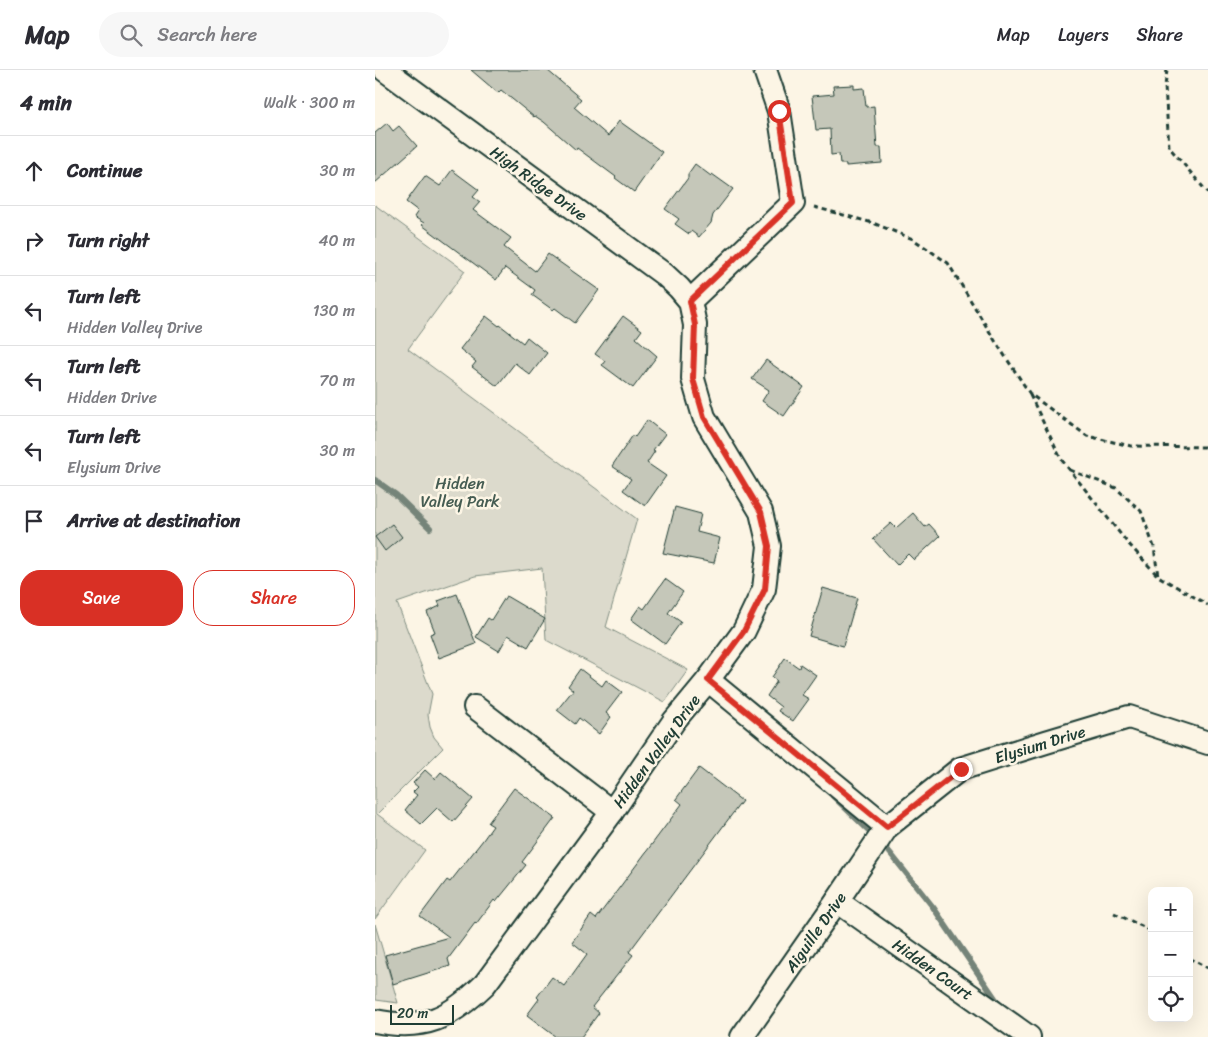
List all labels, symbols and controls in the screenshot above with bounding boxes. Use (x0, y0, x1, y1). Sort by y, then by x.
search box (99, 12, 449, 57)
text: Map (25, 14, 69, 56)
text: Search here (157, 18, 257, 51)
text: Map (997, 19, 1030, 51)
text: Layers (1058, 19, 1109, 51)
text: Share (1137, 19, 1183, 51)
icon: search (117, 21, 145, 49)
text: 4 min (20, 84, 72, 122)
text: Walk · 300 m (264, 88, 355, 117)
route start (768, 100, 791, 123)
street label: High Ridge Drive (484, 138, 594, 229)
text: Continue (67, 154, 143, 187)
text: 30 m (320, 156, 355, 185)
icon: ahead (20, 157, 48, 185)
text: Turn right (67, 224, 149, 257)
text: 40 m (318, 226, 355, 255)
icon: right (20, 227, 48, 255)
text: Turn left (67, 280, 140, 313)
text: 130 m (313, 296, 355, 325)
icon: left (20, 297, 48, 325)
text: Hidden Valley Drive (67, 313, 203, 342)
text: Turn left (67, 350, 140, 383)
text: 70 m (319, 366, 355, 395)
icon: left (20, 367, 48, 395)
text: Hidden Drive (67, 383, 157, 412)
text: Turn left (67, 420, 140, 453)
text: 30 m (320, 436, 355, 465)
icon: left (20, 437, 48, 465)
text: Elysium Drive (67, 453, 161, 482)
park label: Hidden Valley Park (421, 469, 500, 516)
text: Arrive at destination (67, 504, 240, 537)
icon: arrive (20, 507, 48, 535)
button: Save (20, 570, 183, 626)
button: Share (193, 570, 355, 626)
street label: Hidden Valley Drive (605, 688, 708, 815)
street label: Elysium Drive (991, 717, 1089, 772)
route end (950, 758, 973, 781)
street label: Aiguille Drive (776, 886, 854, 980)
map controls (1148, 887, 1193, 1022)
button: + (1148, 887, 1193, 932)
street label: Hidden Court (886, 931, 979, 1008)
button: − (1148, 932, 1193, 977)
button: locate (1148, 977, 1193, 1022)
text: 20 m (397, 1001, 428, 1026)
scale bar (390, 1002, 454, 1025)

